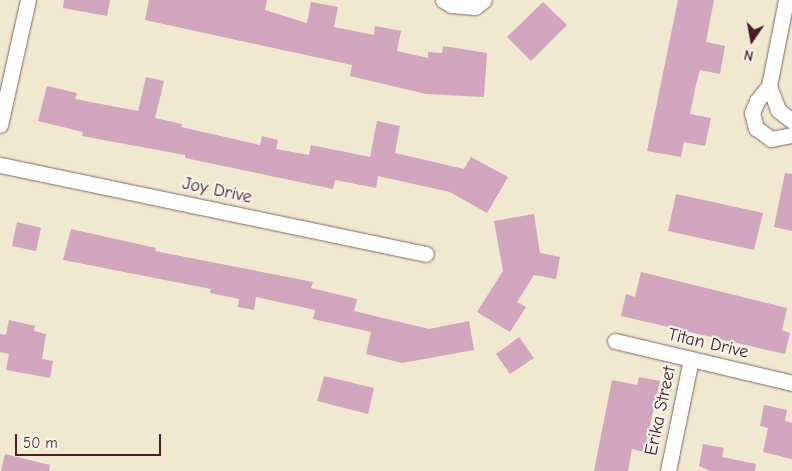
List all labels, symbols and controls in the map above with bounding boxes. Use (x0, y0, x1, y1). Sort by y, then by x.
north arrow (727, 15, 777, 65)
text: N (743, 46, 755, 64)
street label: Joy Drive (180, 173, 254, 209)
street label: Titan Drive (666, 324, 750, 364)
street label: Erika Street (641, 364, 681, 458)
scale bar (18, 424, 164, 456)
text: 50 m (23, 434, 58, 452)

